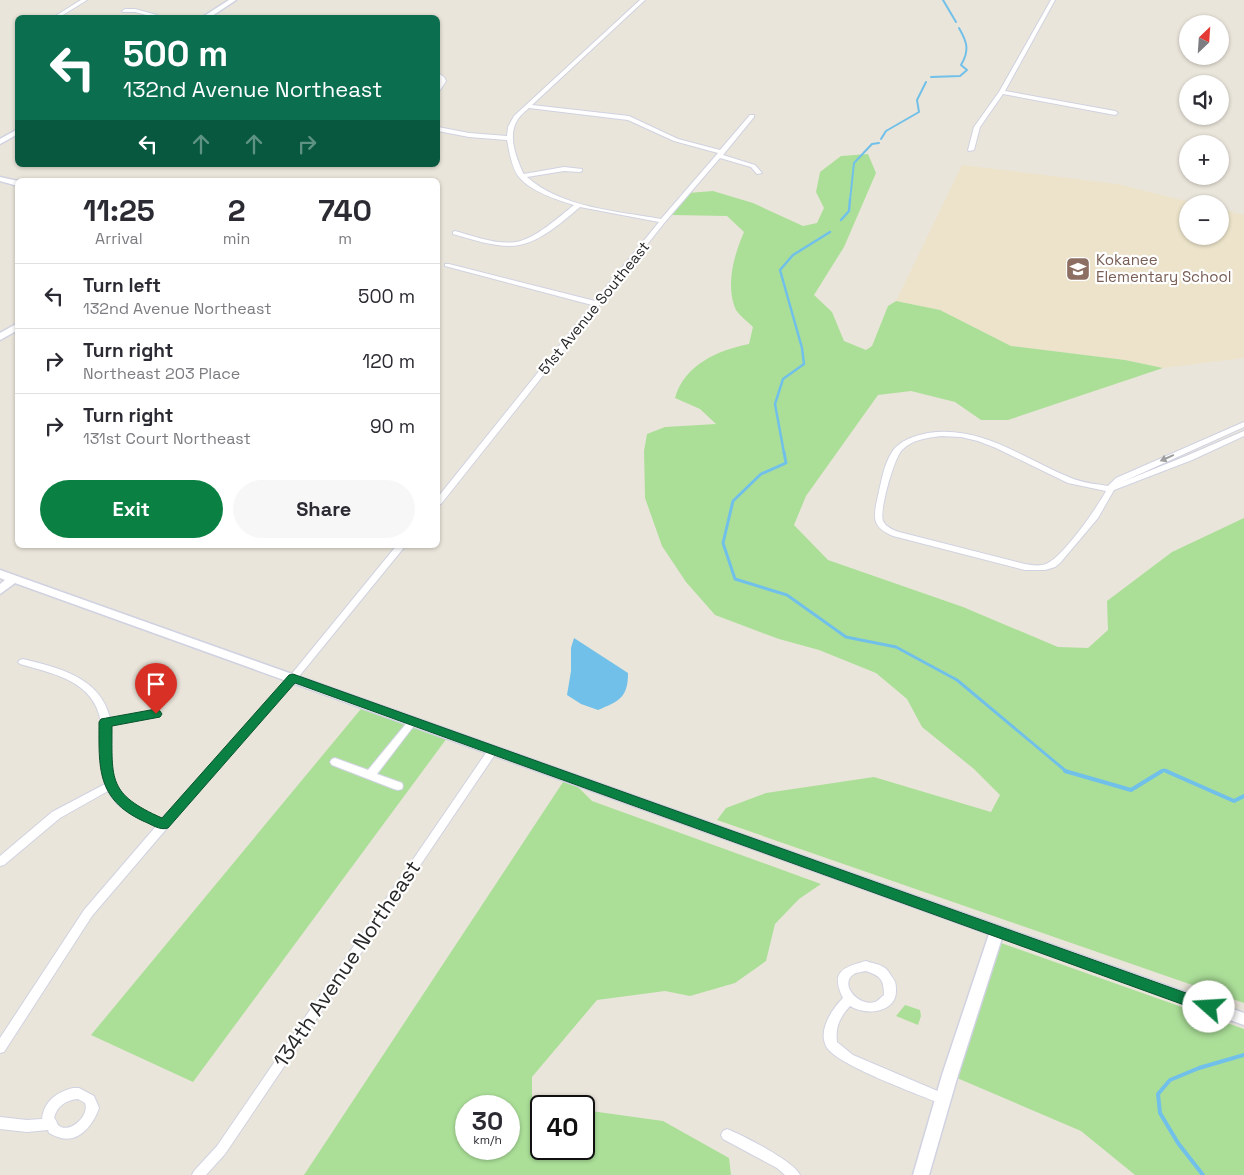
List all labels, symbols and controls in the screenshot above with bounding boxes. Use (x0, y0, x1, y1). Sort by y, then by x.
north arrow (1179, 15, 1229, 65)
map controls (1179, 15, 1229, 245)
text: 500 m (123, 32, 228, 76)
icon: left (40, 35, 105, 100)
text: 132nd Avenue Northeast (123, 75, 382, 103)
button: sound (1179, 75, 1229, 125)
icon: left (134, 130, 162, 158)
icon: ahead (187, 130, 215, 158)
icon: ahead (240, 130, 268, 158)
icon: right (293, 130, 321, 158)
button: + (1179, 135, 1229, 185)
text: 11:25 (83, 191, 155, 230)
text: 2 (228, 191, 245, 230)
text: 740 (318, 191, 372, 230)
button: − (1179, 195, 1229, 245)
text: Arrival (95, 228, 143, 249)
text: min (223, 228, 250, 249)
text: m (338, 228, 352, 249)
street label: 51st Avenue Southeast (534, 237, 653, 378)
place label: Kokanee Elementary School (1096, 250, 1232, 286)
school or university icon: Kokanee Elementary School (1065, 256, 1091, 282)
text: Turn left (83, 273, 161, 298)
icon: left (40, 282, 68, 310)
text: 500 m (358, 284, 415, 309)
text: 132nd Avenue Northeast (83, 298, 272, 319)
text: Turn right (83, 338, 173, 363)
icon: right (40, 347, 68, 375)
text: 120 m (362, 349, 415, 374)
text: Northeast 203 Place (83, 363, 240, 384)
text: Turn right (83, 403, 173, 428)
icon: right (40, 412, 68, 440)
text: 90 m (370, 414, 415, 439)
text: 131st Court Northeast (83, 428, 251, 449)
one-way arrow (1160, 454, 1174, 462)
button: Exit (40, 480, 223, 538)
button: Share (233, 480, 415, 538)
pin (135, 663, 177, 714)
icon: arrive (142, 670, 170, 698)
street label: 134th Avenue Northeast (267, 855, 426, 1072)
position arrow (1182, 980, 1234, 1032)
speed limit sign: 40 (530, 1095, 595, 1160)
text: 30 (472, 1105, 503, 1137)
text: km/h (473, 1132, 502, 1148)

